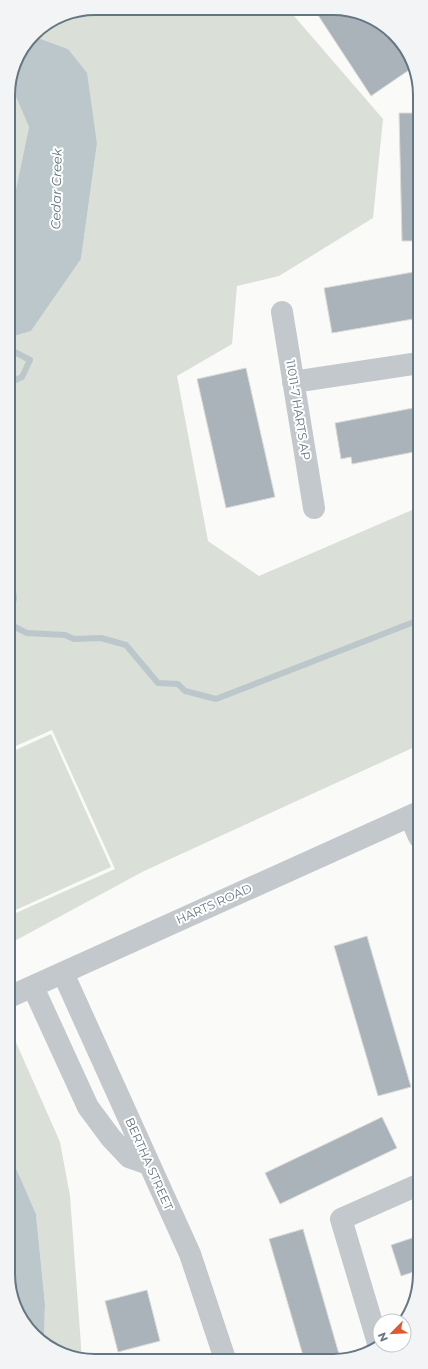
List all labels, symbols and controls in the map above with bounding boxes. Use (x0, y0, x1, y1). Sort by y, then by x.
water label: Cedar Creek (47, 147, 65, 230)
street label: 11011-7 HARTS AP (283, 359, 314, 461)
street label: HARTS ROAD (174, 880, 254, 927)
street label: BERTHA STREET (122, 1115, 177, 1213)
north arrow (372, 1313, 412, 1353)
text: N (375, 1330, 391, 1344)

